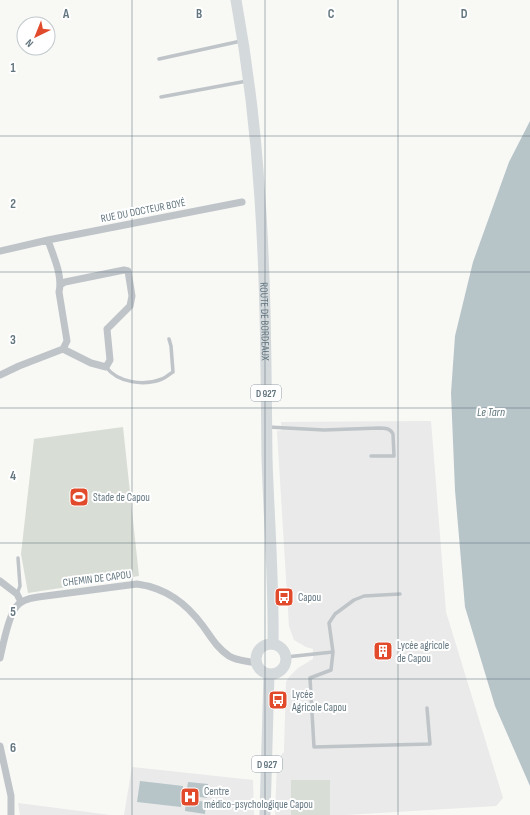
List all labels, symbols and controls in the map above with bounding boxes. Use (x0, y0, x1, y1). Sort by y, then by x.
text: A (62, 6, 70, 22)
text: B (196, 6, 202, 22)
text: C (328, 6, 335, 22)
text: D (461, 6, 468, 22)
north arrow (16, 16, 56, 56)
text: N (23, 36, 36, 50)
text: 1 (10, 60, 16, 76)
text: 2 (10, 196, 16, 212)
street label: RUE DU DOCTEUR BOYÉ (100, 196, 187, 225)
street label: ROUTE DE BORDEAUX (257, 282, 272, 361)
text: 3 (10, 332, 16, 348)
road number: D 927 (251, 385, 281, 401)
water label: Le Tarn (477, 405, 505, 420)
text: 4 (10, 468, 16, 484)
sports icon: Stade de Capou (68, 486, 90, 508)
place label: Stade de Capou (93, 491, 150, 504)
street label: CHEMIN DE CAPOU (62, 568, 132, 589)
bus stop icon: Capou (273, 586, 295, 608)
place label: Capou (298, 591, 322, 604)
text: 5 (10, 604, 16, 620)
place label: Lycée agricole de Capou (397, 639, 449, 665)
building icon: Lycée agricole de Capou (372, 640, 394, 662)
place label: Lycée Agricole Capou (291, 688, 347, 714)
bus stop icon: Lycée Agricole Capou (267, 689, 289, 711)
text: 6 (10, 740, 16, 756)
road number: D 927 (252, 756, 282, 772)
place label: Centre médico-psychologique Capou (204, 785, 313, 811)
hospital icon: Centre médico-psychologique Capou (179, 786, 201, 808)

